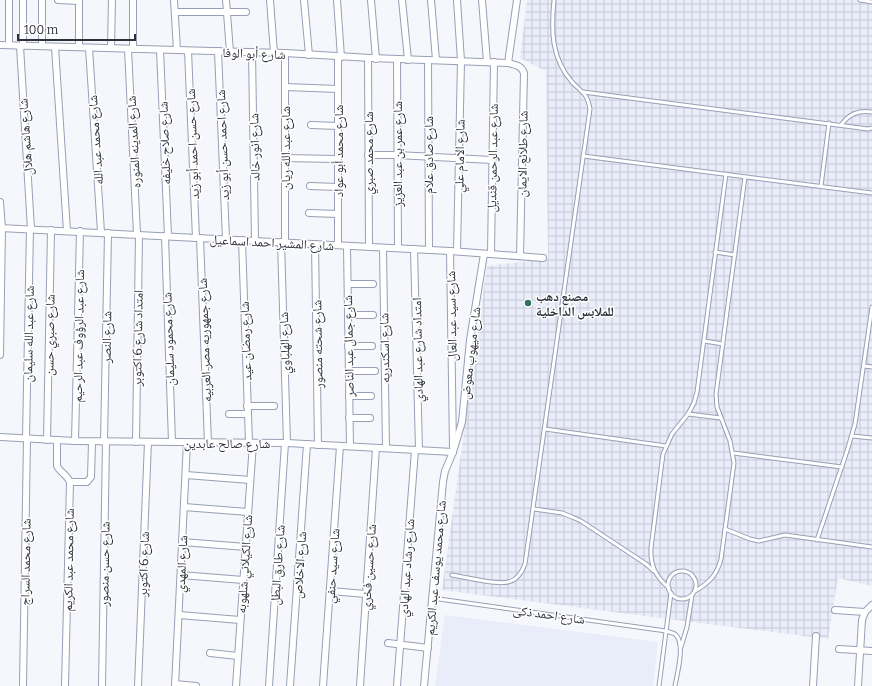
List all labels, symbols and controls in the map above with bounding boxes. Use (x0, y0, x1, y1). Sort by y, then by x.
scale bar (18, 16, 135, 42)
text: 100 m (24, 23, 59, 37)
street label: شارع أبو الوفا (222, 45, 286, 64)
street label: شارع حسن احمد أبو زيد (183, 88, 204, 200)
street label: شارع احمد حسن أبو زيد (213, 89, 234, 201)
street label: شارع محمد عبد الله (85, 94, 108, 185)
street label: شارع المدينه المنوره (124, 95, 145, 189)
street label: شارع هاشم هلال (15, 98, 38, 176)
street label: شارع صلاح خليفه (156, 101, 175, 185)
street label: شارع عمر بن عبد العزيز (390, 101, 407, 208)
street label: شارع عبد الرحمن قنديل (484, 103, 503, 213)
street label: شارع محمد أبو عواد (331, 105, 348, 197)
street label: شارع عبد الله ريان (278, 106, 295, 190)
street label: شارع محمد صبري (361, 111, 379, 195)
street label: شارع طلائع الايمان (514, 111, 533, 198)
street label: شارع انور خالد (246, 113, 265, 181)
street label: شارع صادق علام (421, 116, 438, 194)
street label: شارع الامام علي (451, 119, 471, 193)
street label: شارع المشير احمد اسماعيل (209, 232, 334, 255)
street label: شارع عبد الرؤوف عبد الرحيم (70, 269, 89, 403)
street label: شارع سيد عبد العال (443, 270, 462, 361)
street label: شارع جمهوريه مصر العربيه (195, 277, 216, 402)
street label: شارع عبد الله سليمان (20, 286, 39, 382)
place label: مصنع دهب للملابس الداخلية (536, 289, 614, 320)
street label: امتداد شارع 6 اكتوبر (129, 290, 148, 387)
street label: شارع محمود سليمان (159, 292, 180, 386)
street label: شارع صبري حسن (41, 294, 61, 376)
street label: شارع جمال عبد الناصر (340, 295, 359, 398)
street label: امتداد شارع عبد الهادي (409, 297, 429, 403)
marker: مصنع دهب للملابس الداخلية (523, 298, 533, 308)
street label: شارع شحته منصور (309, 300, 328, 389)
street label: شارع رمضان عيد (237, 301, 256, 381)
street label: شارع ميهوب معوض (457, 306, 486, 400)
street label: شارع النصر (99, 311, 116, 364)
street label: شارع الهلباوي (276, 311, 296, 374)
street label: شارع اسكندريه (376, 313, 395, 383)
street label: شارع صالح عابدين (184, 436, 270, 453)
street label: شارع محمد يوسف عبد الكريم (422, 500, 451, 637)
street label: شارع محمد عبد الكريم (60, 508, 79, 612)
street label: شارع الكيلاني شلهوبه (234, 514, 259, 614)
street label: شارع محمد السراج (17, 518, 36, 606)
street label: شارع رشاد عبد الهادي (396, 518, 421, 618)
street label: شارع حسن منصور (96, 521, 115, 608)
street label: شارع حسين فخري (358, 523, 382, 611)
street label: شارع طارق البطل (267, 524, 290, 606)
street label: شارع سيد حنفي (322, 528, 346, 604)
street label: شارع 6 اكتوبر (135, 531, 154, 598)
street label: شارع الاخلاص (290, 531, 311, 599)
street label: شارع المهدي (173, 535, 194, 593)
street label: شارع احمد ذكى (512, 602, 586, 629)

